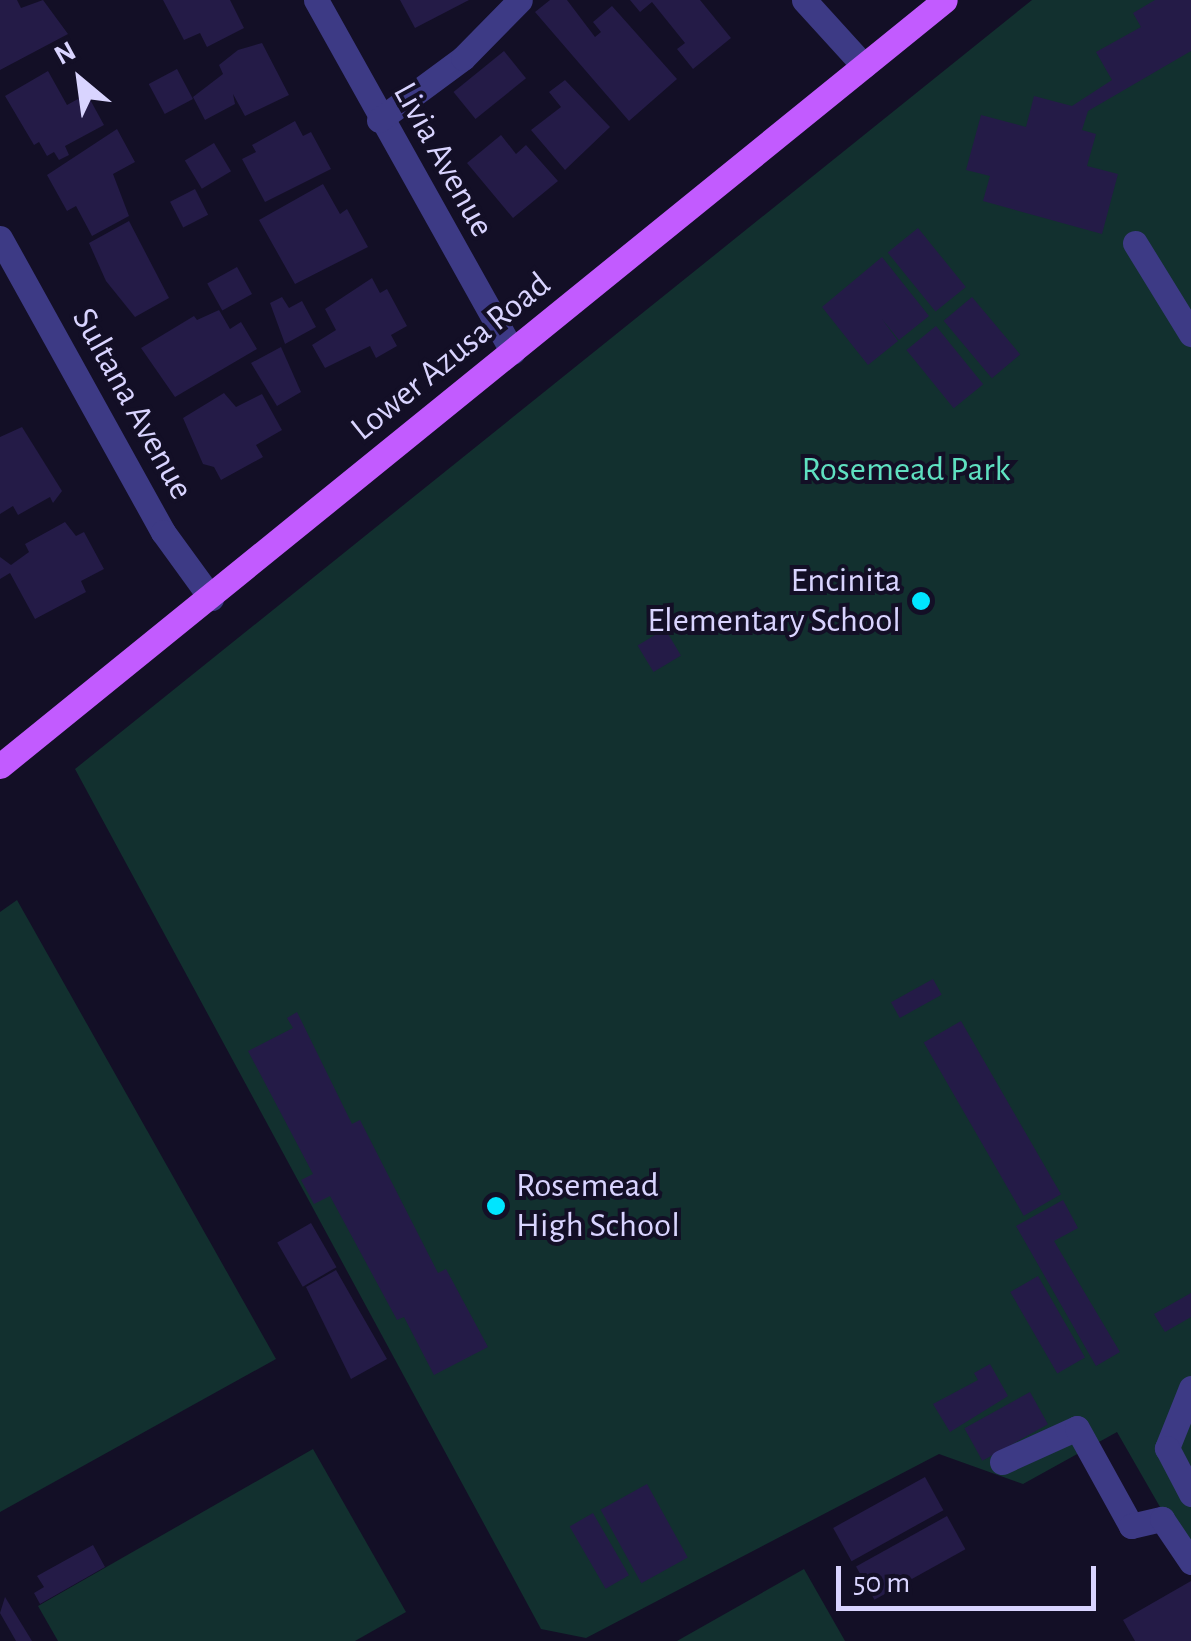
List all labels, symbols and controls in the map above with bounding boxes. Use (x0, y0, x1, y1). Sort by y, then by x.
north arrow (30, 30, 130, 130)
text: N (50, 37, 81, 71)
street label: Livia Avenue (383, 75, 503, 245)
street label: Lower Azusa Road (343, 264, 559, 450)
street label: Sultana Avenue (62, 301, 202, 507)
park label: Rosemead Park (801, 449, 1011, 491)
place label: Encinita Elementary School (647, 560, 901, 642)
marker: Encinita Elementary School (910, 590, 932, 612)
place label: Rosemead High School (516, 1165, 680, 1247)
marker: Rosemead High School (485, 1195, 507, 1217)
scale bar (841, 1546, 1101, 1608)
text: 50 m (853, 1568, 910, 1598)

